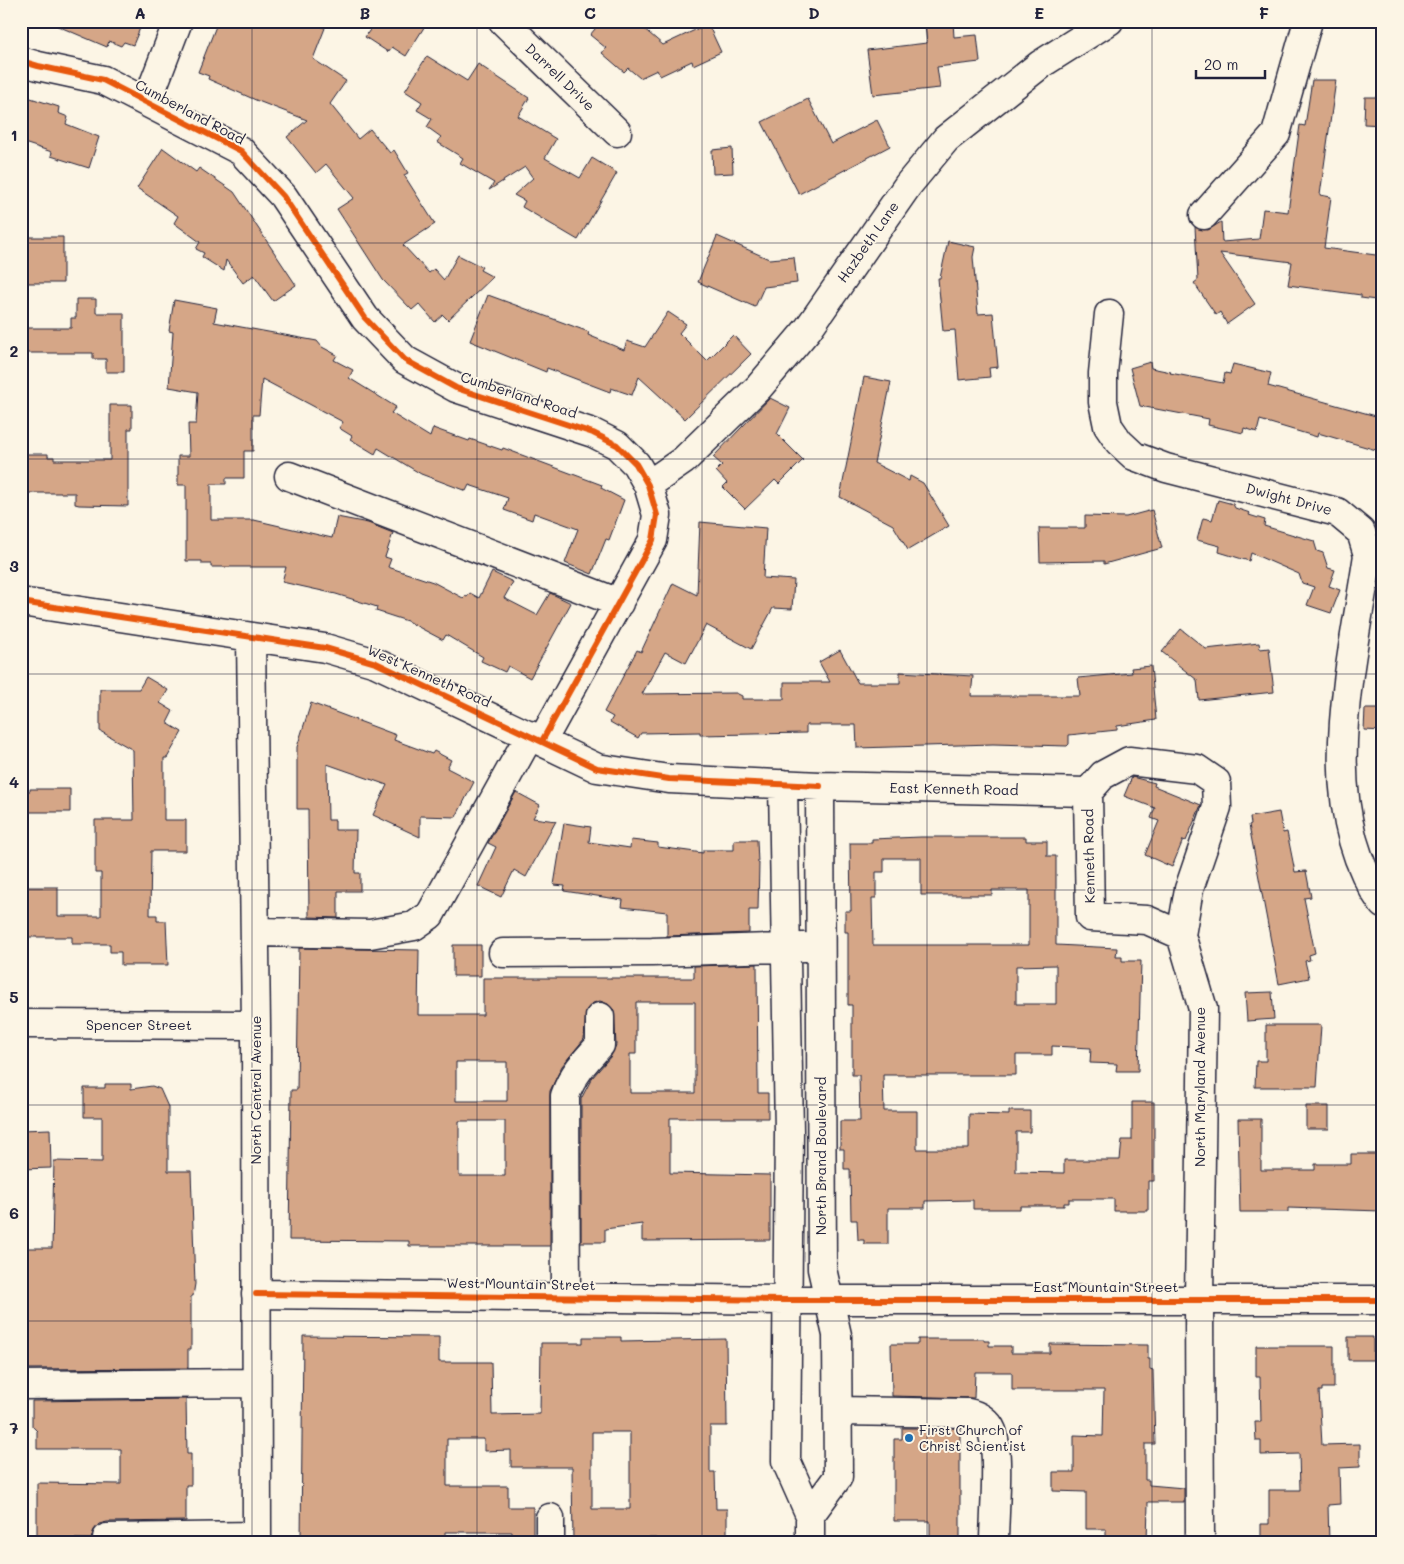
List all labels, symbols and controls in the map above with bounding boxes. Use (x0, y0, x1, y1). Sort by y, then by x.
text: A (134, 2, 146, 23)
text: B (360, 2, 370, 23)
text: C (584, 2, 596, 23)
text: D (808, 2, 820, 23)
text: E (1034, 2, 1044, 23)
text: F (1259, 2, 1269, 23)
street label: Darrell Drive (522, 39, 599, 115)
scale bar (1196, 48, 1265, 80)
text: 20 m (1204, 54, 1238, 74)
street label: Cumberland Road (132, 75, 249, 149)
text: 1 (10, 124, 18, 145)
street label: Hazbeth Lane (833, 197, 903, 286)
text: 2 (10, 340, 19, 361)
street label: Cumberland Road (458, 367, 580, 422)
street label: Dwight Drive (1244, 478, 1334, 519)
text: 3 (9, 555, 19, 576)
street label: West Kenneth Road (365, 640, 494, 711)
text: 4 (9, 771, 19, 792)
street label: East Kenneth Road (889, 778, 1019, 799)
street label: Kenneth Road (1078, 808, 1099, 904)
text: 5 (9, 986, 19, 1007)
street label: North Maryland Avenue (1190, 1007, 1209, 1167)
street label: Spencer Street (86, 1015, 192, 1034)
street label: North Central Avenue (246, 1016, 265, 1164)
street label: North Brand Boulevard (811, 1077, 830, 1235)
text: 6 (9, 1202, 19, 1223)
street label: West Mountain Street (446, 1273, 596, 1294)
street label: East Mountain Street (1033, 1277, 1179, 1296)
text: 7 (10, 1417, 19, 1438)
place label: First Church of Christ Scientist (919, 1420, 1026, 1455)
marker: First Church of Christ Scientist (903, 1432, 915, 1444)

